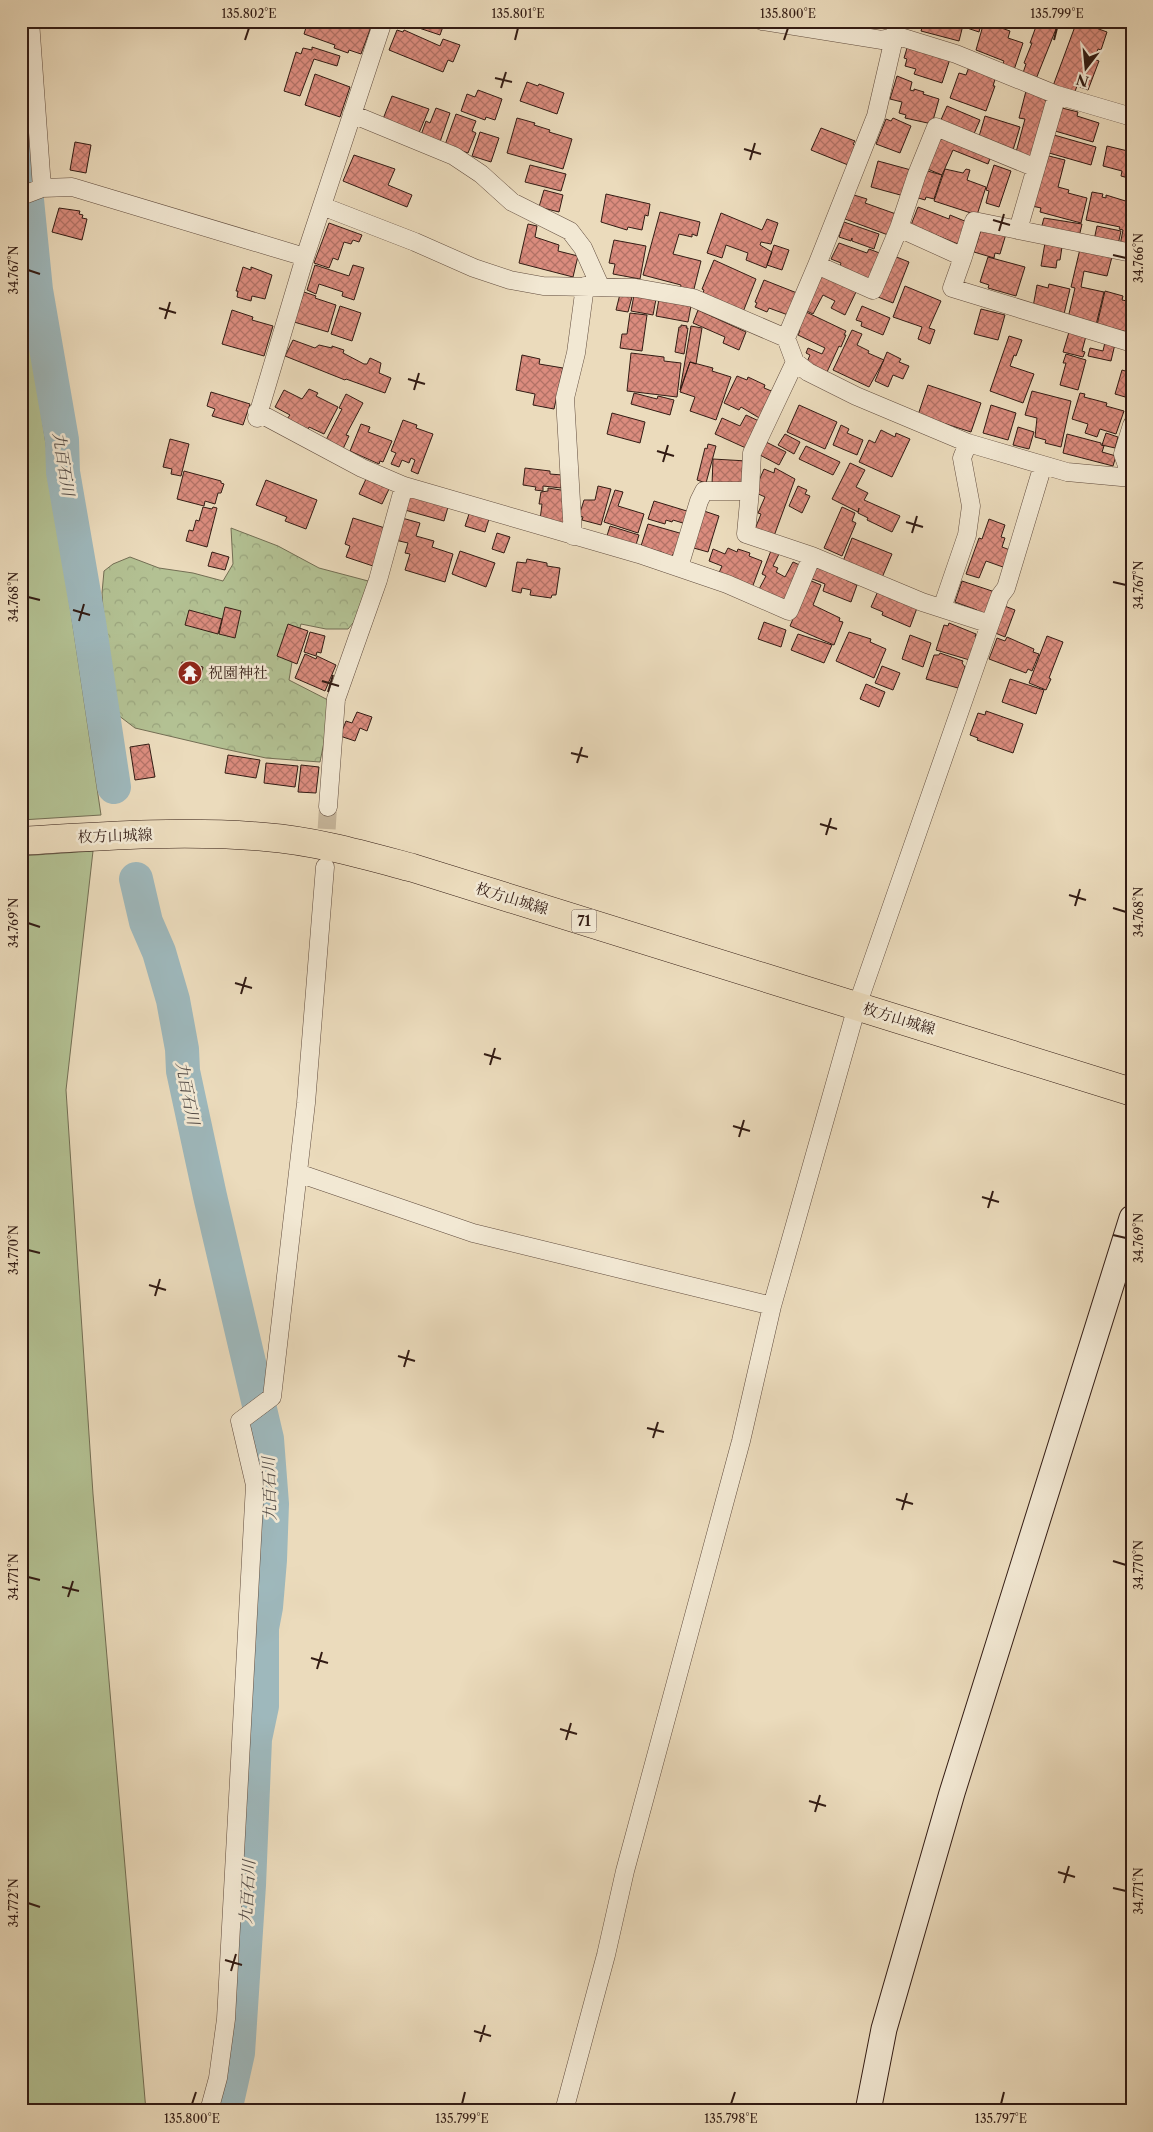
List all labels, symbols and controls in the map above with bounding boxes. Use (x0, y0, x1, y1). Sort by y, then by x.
text: 135.802°E (221, 6, 277, 21)
text: 135.801°E (491, 6, 545, 21)
text: 135.800°E (760, 6, 816, 21)
text: 135.799°E (1030, 6, 1084, 21)
north arrow (1060, 42, 1110, 92)
text: N (1074, 70, 1091, 91)
text: 34.766°N (1131, 233, 1146, 283)
text: 34.767°N (6, 245, 21, 294)
water label: 九百石川 (49, 431, 79, 499)
text: 34.767°N (1131, 560, 1146, 609)
text: 34.768°N (6, 572, 21, 622)
temple icon: 祝園神社 (177, 660, 203, 686)
place label: 祝園神社 (208, 663, 268, 682)
street label: 枚方山城線 (77, 825, 153, 846)
street label: 枚方山城線 (473, 878, 551, 919)
text: 34.768°N (1131, 887, 1146, 937)
text: 34.769°N (6, 898, 21, 948)
road number: 71 (572, 909, 596, 932)
street label: 枚方山城線 (860, 998, 938, 1039)
water label: 九百石川 (172, 1060, 204, 1128)
text: 34.769°N (1131, 1213, 1146, 1263)
text: 34.770°N (6, 1225, 21, 1275)
water label: 九百石川 (258, 1455, 280, 1521)
text: 34.770°N (1131, 1540, 1146, 1590)
text: 34.771°N (6, 1553, 21, 1601)
water label: 九百石川 (235, 1858, 259, 1924)
text: 34.771°N (1131, 1867, 1146, 1915)
text: 34.772°N (6, 1878, 21, 1928)
text: 135.800°E (164, 2111, 220, 2126)
text: 135.799°E (435, 2111, 489, 2126)
text: 135.798°E (704, 2111, 758, 2126)
text: 135.797°E (975, 2111, 1027, 2126)

